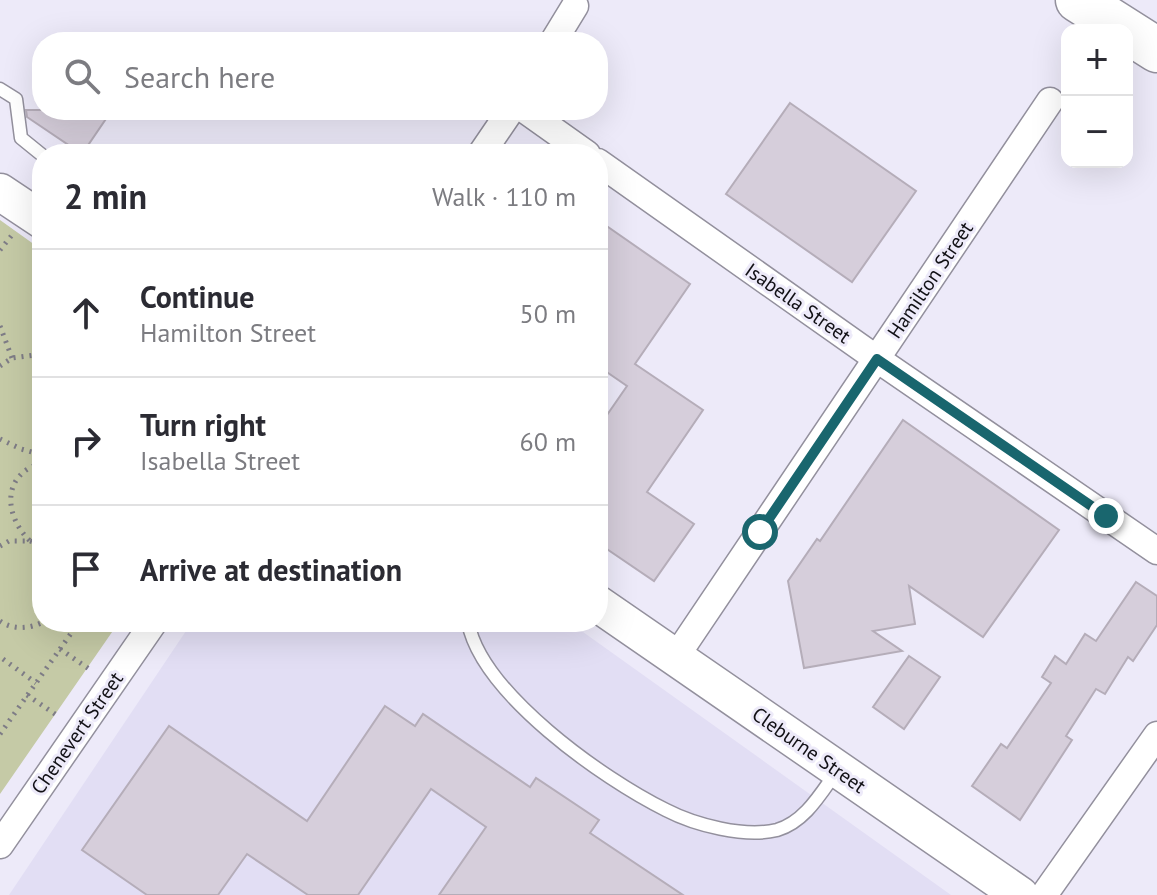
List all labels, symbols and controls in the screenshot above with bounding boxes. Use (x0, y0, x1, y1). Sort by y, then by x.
map controls (1061, 24, 1133, 168)
button: + (1061, 24, 1133, 96)
search box (32, 32, 608, 120)
icon: search (60, 54, 104, 98)
text: Search here (124, 57, 275, 96)
button: − (1061, 96, 1133, 168)
text: 2 min (64, 174, 147, 218)
text: Walk · 110 m (432, 180, 576, 213)
street label: Hamilton Street (881, 216, 979, 343)
street label: Isabella Street (740, 257, 856, 349)
text: Continue (140, 277, 254, 316)
icon: ahead (64, 291, 108, 335)
text: 50 m (520, 297, 576, 330)
text: Hamilton Street (140, 316, 316, 349)
text: Turn right (140, 405, 266, 444)
icon: right (64, 419, 108, 463)
text: 60 m (520, 425, 576, 458)
text: Isabella Street (140, 444, 300, 477)
route end (1088, 498, 1124, 534)
route start (742, 514, 778, 550)
icon: arrive (64, 547, 108, 591)
text: Arrive at destination (140, 550, 402, 589)
street label: Chenevert Street (25, 667, 129, 799)
street label: Cleburne Street (747, 701, 871, 799)

